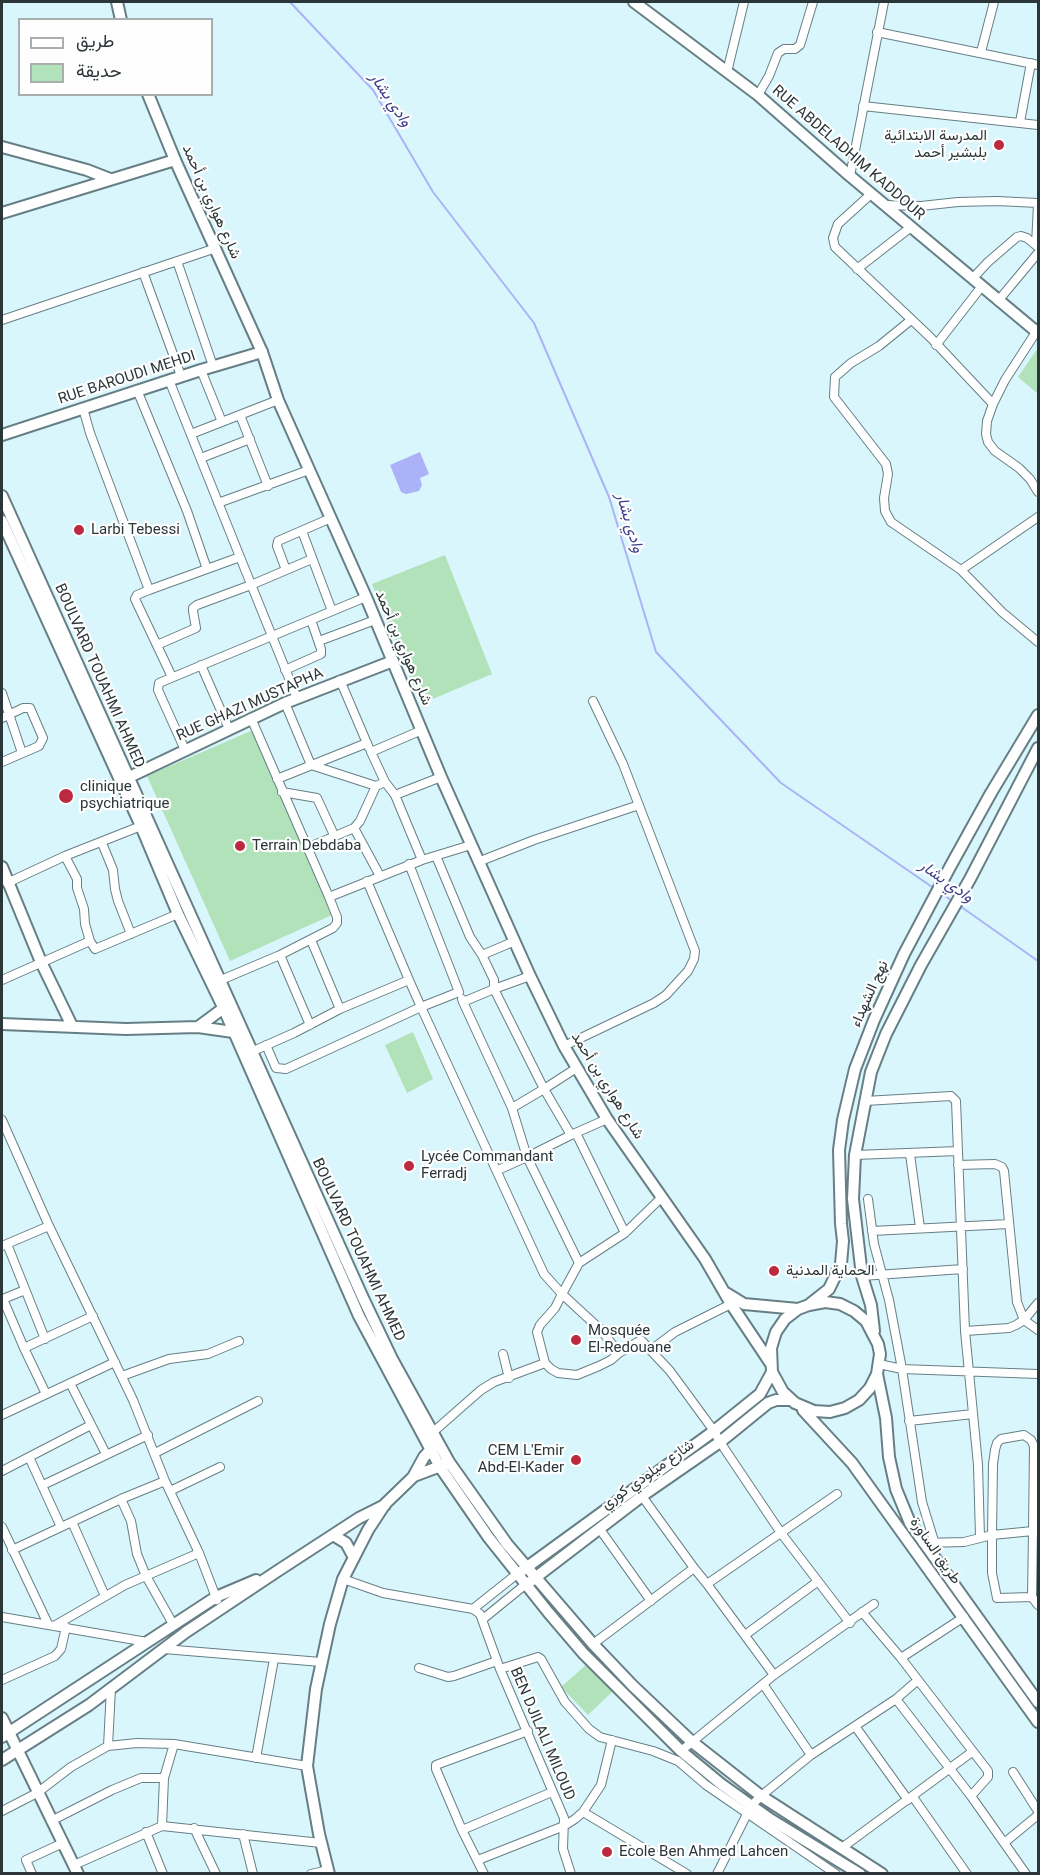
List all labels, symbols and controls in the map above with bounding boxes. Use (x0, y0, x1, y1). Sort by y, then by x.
legend (18, 18, 213, 96)
text: طريق (76, 30, 114, 51)
text: حديقة (76, 60, 122, 81)
water label: وادي بشار (365, 69, 415, 131)
street label: RUE ABDELADHIM KADDOUR (768, 82, 928, 224)
place label: المدرسة الابتدائية بلبشير أحمد (884, 127, 987, 162)
marker: المدرسة الابتدائية بلبشير أحمد (992, 138, 1006, 152)
street label: شارع هواري بن أحمد (178, 142, 244, 262)
street label: RUE BAROUDI MEHDI (56, 347, 198, 409)
water label: وادي بشار (611, 491, 647, 555)
place label: Larbi Tebessi (91, 521, 180, 539)
marker: Larbi Tebessi (72, 523, 86, 537)
street label: BOULVARD TOUAHMI AHMED (50, 581, 148, 771)
street label: شارع هواري بن أحمد (371, 588, 435, 708)
street label: RUE GHAZI MUSTAPHA (174, 664, 326, 746)
place label: clinique psychiatrique (80, 778, 169, 813)
marker: clinique psychiatrique (57, 787, 75, 805)
place label: Terrain Debdaba (252, 837, 361, 855)
marker: Terrain Debdaba (233, 839, 247, 853)
water label: وادي بشار (915, 856, 977, 908)
street label: نهج الشهداء (847, 958, 893, 1030)
street label: شارع هواري بن أحمد (567, 1029, 647, 1143)
place label: Lycée Commandant Ferradj (421, 1148, 553, 1183)
street label: BOULVARD TOUAHMI AHMED (308, 1156, 408, 1344)
marker: Lycée Commandant Ferradj (402, 1159, 416, 1173)
place label: الحماية المدنية (786, 1262, 875, 1280)
marker: الحماية المدنية (767, 1264, 781, 1278)
place label: Mosquée El-Redouane (588, 1322, 671, 1357)
marker: Mosquée El-Redouane (569, 1333, 583, 1347)
street label: شارع ميلودي كوري (598, 1436, 698, 1514)
place label: CEM L'Emir Abd-El-Kader (478, 1442, 564, 1477)
marker: CEM L'Emir Abd-El-Kader (569, 1453, 583, 1467)
street label: طريق الساورة (905, 1514, 965, 1588)
street label: BEN DJILALI MILOUD (506, 1665, 578, 1803)
place label: Ecole Ben Ahmed Lahcen (619, 1843, 788, 1861)
marker: Ecole Ben Ahmed Lahcen (600, 1845, 614, 1859)

